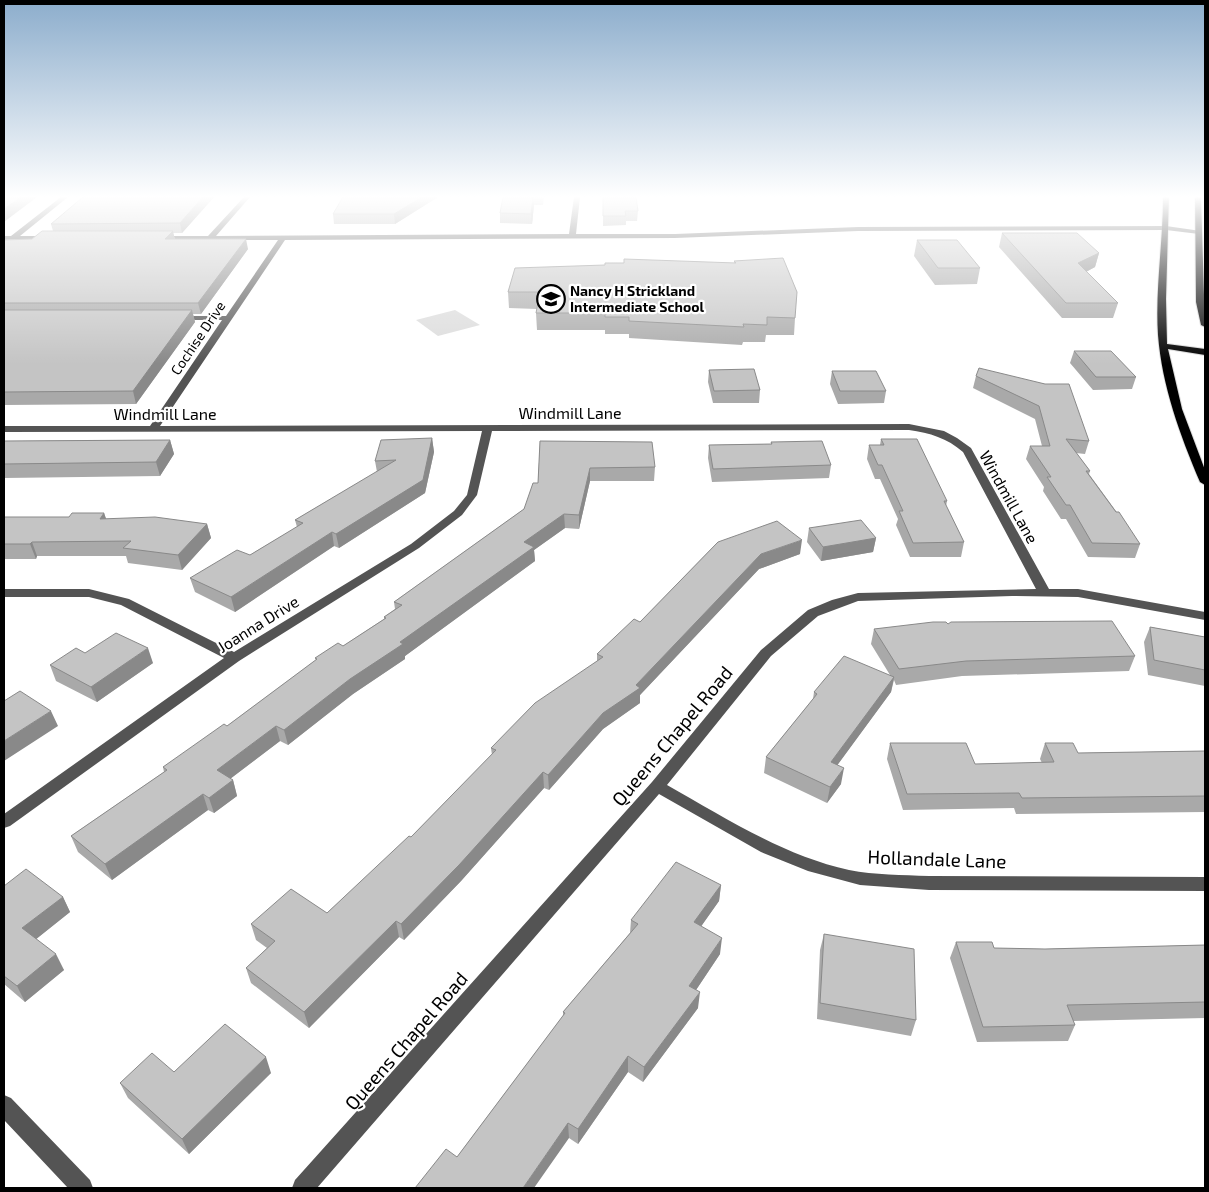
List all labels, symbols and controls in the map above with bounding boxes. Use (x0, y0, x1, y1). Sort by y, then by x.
place label: Nancy H Strickland Intermediate School (570, 282, 704, 315)
school or university icon: Nancy H Strickland Intermediate School (536, 284, 566, 314)
street label: Cochise Drive (167, 298, 229, 378)
street label: Windmill Lane (518, 403, 622, 422)
street label: Windmill Lane (113, 404, 217, 423)
street label: Windmill Lane (976, 447, 1043, 546)
street label: Joanna Drive (214, 591, 302, 656)
street label: Queens Chapel Road (606, 661, 737, 810)
street label: Hollandale Lane (867, 845, 1007, 872)
street label: Queens Chapel Road (339, 967, 472, 1114)

